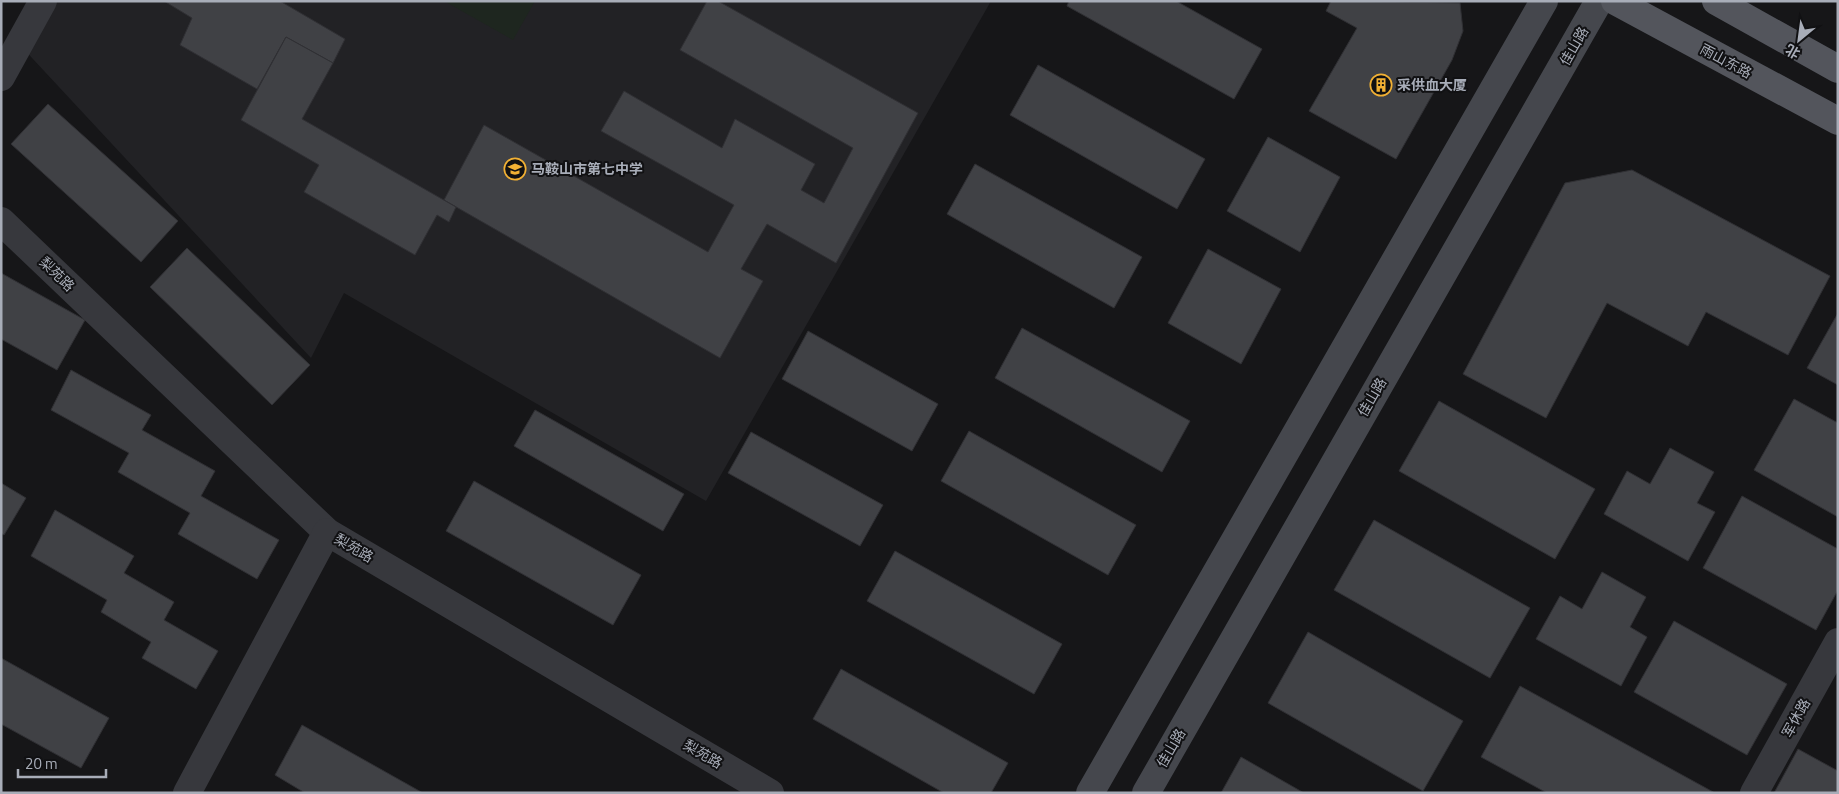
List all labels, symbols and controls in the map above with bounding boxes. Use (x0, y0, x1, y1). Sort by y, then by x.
north arrow (1774, 15, 1824, 65)
street label: 佳山路 (1554, 22, 1593, 69)
street label: 雨山东路 (1697, 38, 1756, 83)
text: 北 (1781, 39, 1804, 64)
building icon: 采供血大厦 (1369, 73, 1393, 97)
place label: 采供血大厦 (1397, 74, 1467, 95)
school or university icon: 马鞍山市第七中学 (503, 157, 527, 181)
place label: 马鞍山市第七中学 (531, 158, 643, 179)
street label: 梨苑路 (35, 251, 80, 296)
street label: 佳山路 (1352, 373, 1391, 420)
street label: 梨苑路 (331, 528, 378, 567)
street label: 军休路 (1776, 694, 1815, 741)
street label: 佳山路 (1151, 724, 1190, 771)
street label: 梨苑路 (680, 734, 727, 773)
scale bar (18, 746, 105, 778)
text: 20 m (25, 752, 58, 775)

